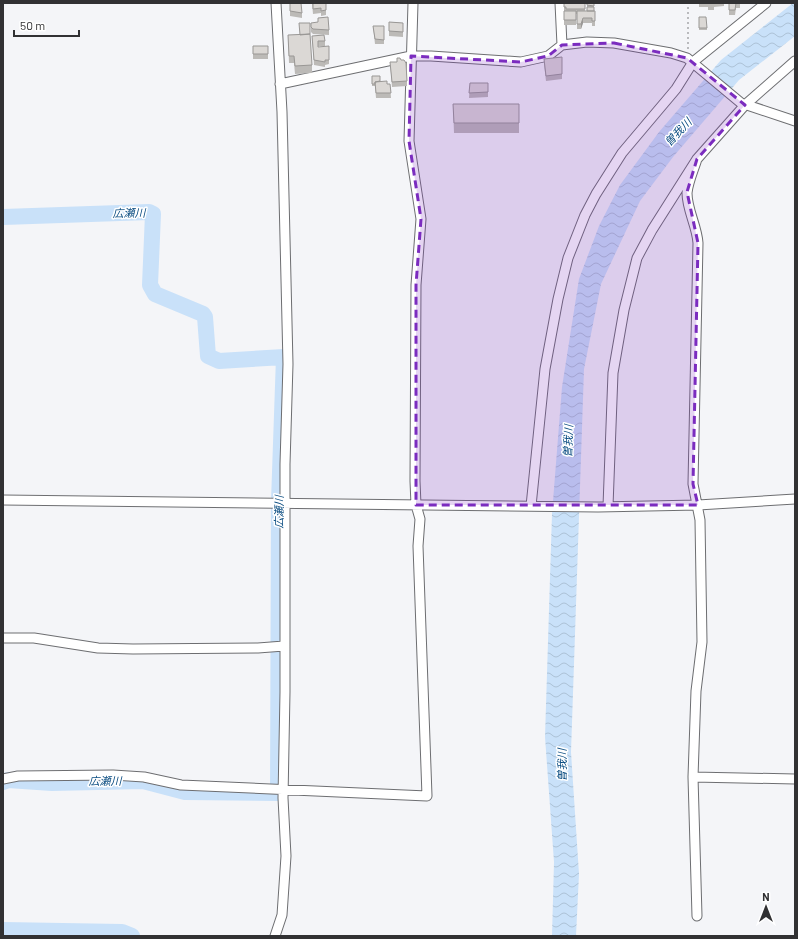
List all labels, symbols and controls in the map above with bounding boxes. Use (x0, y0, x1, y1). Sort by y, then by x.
scale bar (14, 12, 79, 38)
text: 50 m (20, 18, 45, 32)
water label: 曽我川 (662, 115, 694, 148)
water label: 広瀬川 (112, 206, 147, 219)
water label: 曽我川 (560, 423, 575, 458)
water label: 広瀬川 (272, 494, 285, 529)
water label: 曽我川 (555, 748, 568, 782)
water label: 広瀬川 (89, 774, 122, 787)
north arrow (746, 887, 786, 927)
text: N (762, 890, 770, 903)

